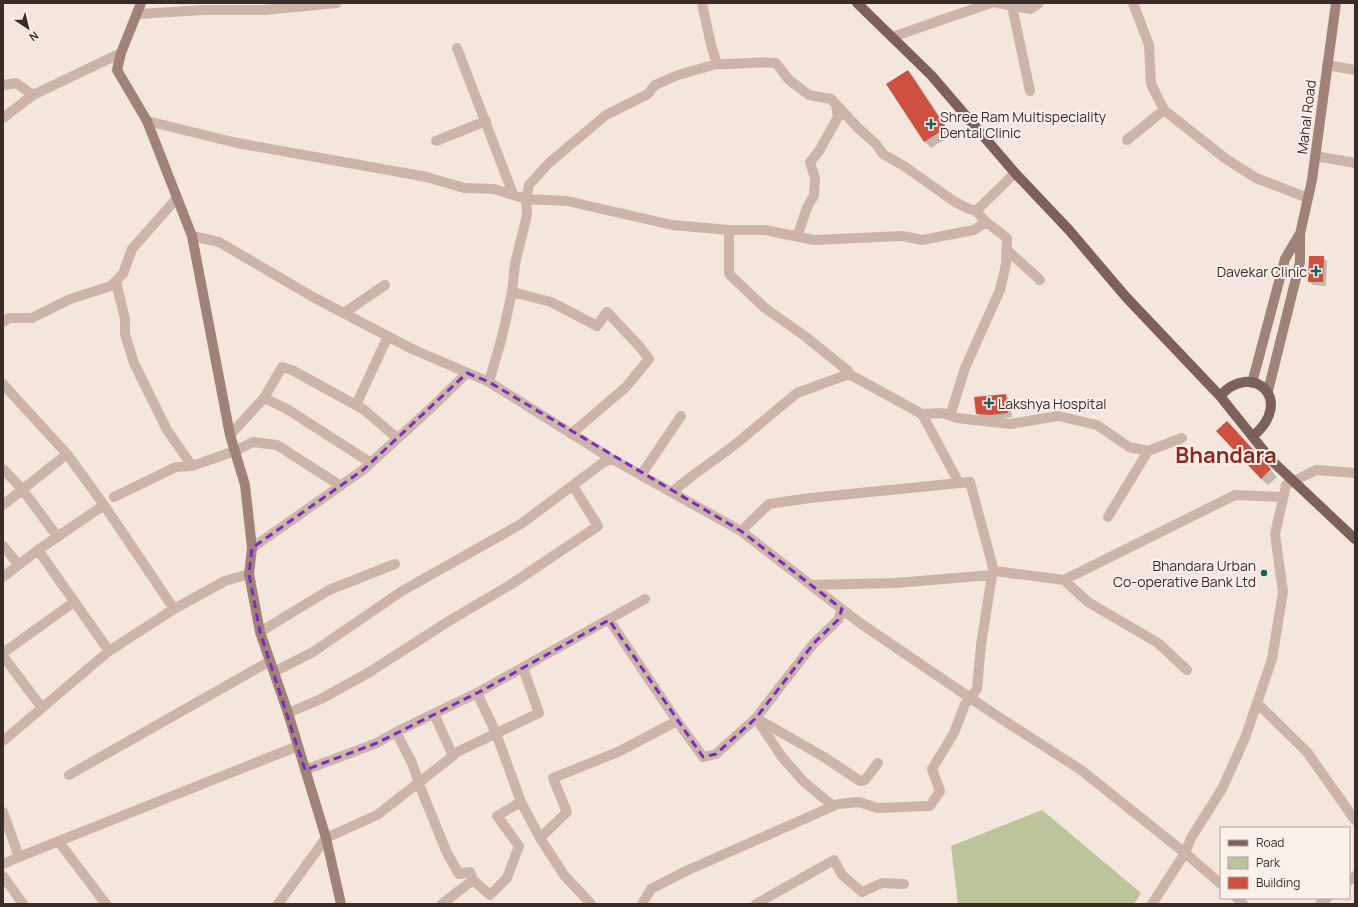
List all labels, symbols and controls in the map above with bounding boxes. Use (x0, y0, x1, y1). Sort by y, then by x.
north arrow (8, 8, 48, 48)
text: N (26, 28, 42, 45)
street label: Mahal Road (1292, 79, 1320, 155)
place label: Shree Ram Multispeciality Dental Clinic (940, 107, 1107, 142)
marker: Shree Ram Multispeciality Dental Clinic (925, 118, 937, 130)
place label: Davekar Clinic (1217, 262, 1307, 281)
marker: Davekar Clinic (1310, 265, 1322, 277)
place label: Lakshya Hospital (998, 394, 1106, 413)
marker: Lakshya Hospital (983, 397, 995, 409)
district label: Bhandara (1175, 440, 1277, 470)
place label: Bhandara Urban Co-operative Bank Ltd (1113, 556, 1256, 591)
marker: Bhandara Urban Co-operative Bank Ltd (1259, 568, 1269, 578)
legend (1220, 827, 1350, 899)
text: Road (1256, 834, 1284, 851)
text: Park (1256, 854, 1281, 871)
text: Building (1256, 874, 1300, 891)

